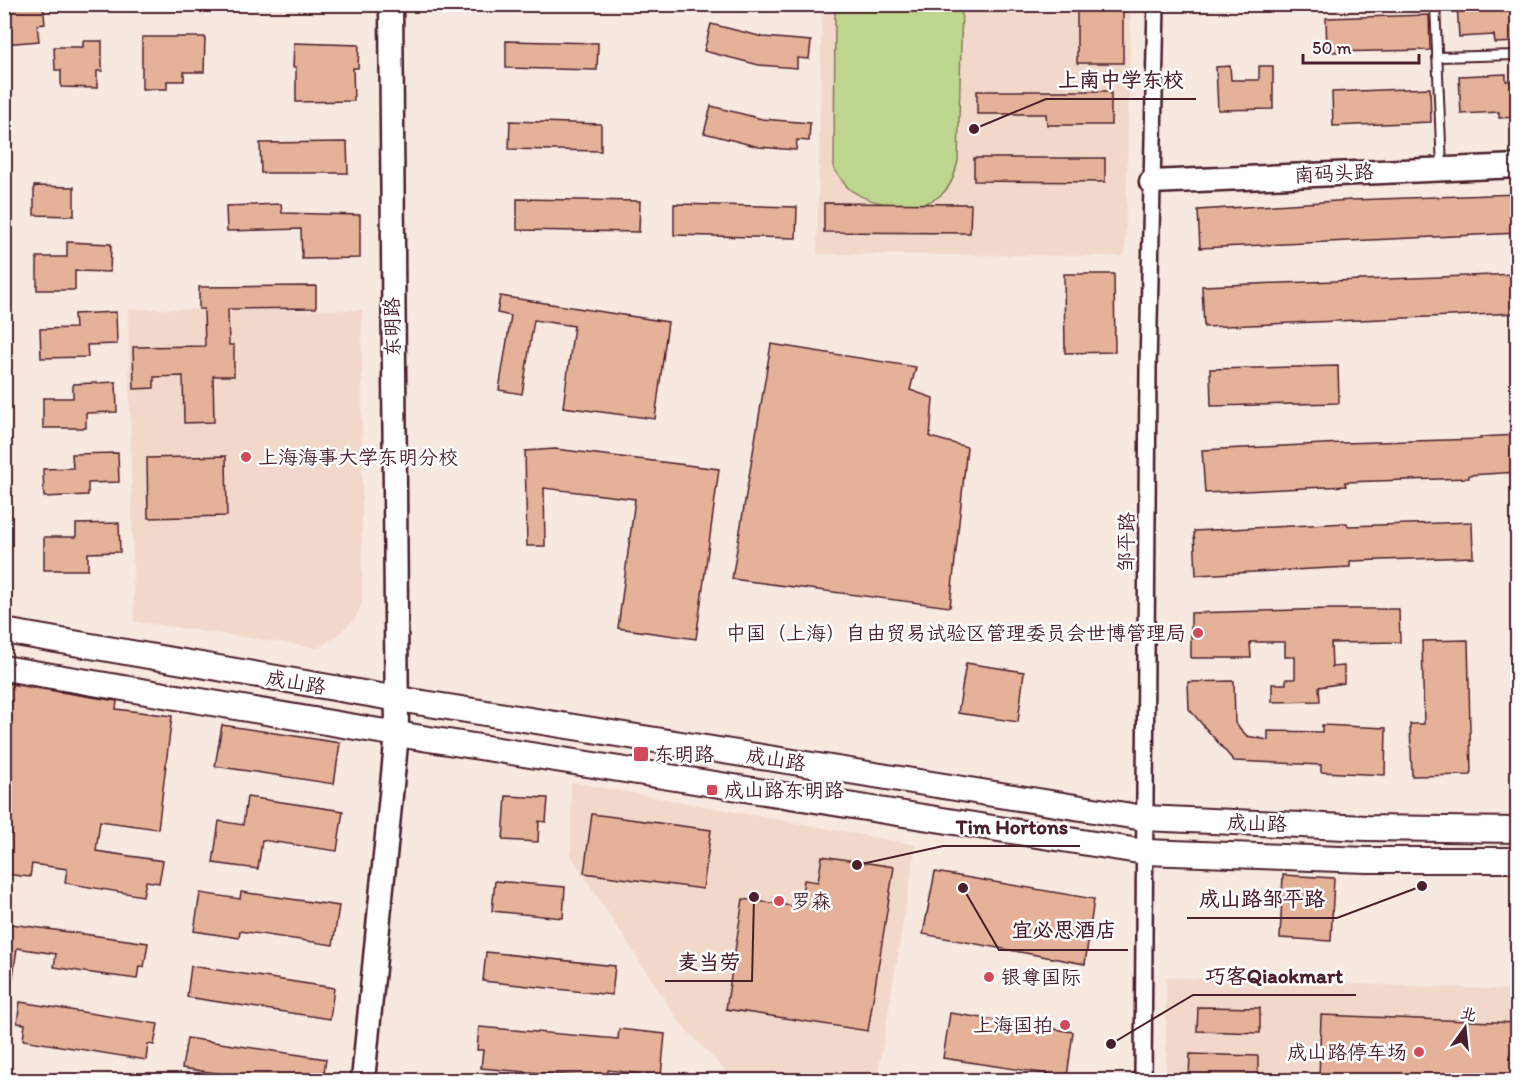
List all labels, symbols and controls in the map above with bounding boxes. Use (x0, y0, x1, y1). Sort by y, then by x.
scale bar (1303, 27, 1418, 65)
text: 50 m (1312, 37, 1352, 59)
callout: 上南中学东校 (1046, 60, 1196, 99)
text: 上南中学东校 (1058, 67, 1184, 92)
street label: 南码头路 (1293, 159, 1376, 187)
street label: 东明路 (379, 296, 405, 357)
place label: 上海海事大学东明分校 (258, 445, 458, 469)
marker: 上海海事大学东明分校 (239, 450, 253, 464)
street label: 邹平路 (1113, 511, 1139, 572)
place label: 中国（上海）自由贸易试验区管理委员会世博管理局 (726, 621, 1186, 645)
marker: 中国（上海）自由贸易试验区管理委员会世博管理局 (1191, 626, 1205, 640)
street label: 成山路 (264, 665, 329, 699)
place label: 东明路 (654, 742, 715, 766)
street label: 成山路 (744, 742, 808, 776)
marker: 东明路 (632, 745, 650, 763)
place label: 成山路东明路 (724, 778, 845, 802)
marker: 成山路东明路 (705, 783, 719, 797)
callout: Tim Hortons (943, 807, 1080, 846)
street label: 成山路 (1227, 810, 1288, 836)
text: Tim Hortons (955, 814, 1068, 839)
callout: 成山路邹平路 (1187, 879, 1337, 918)
text: 成山路邹平路 (1199, 886, 1325, 911)
place label: 罗森 (791, 889, 831, 913)
marker: 罗森 (772, 894, 786, 908)
callout: 宜必思酒店 (999, 911, 1128, 950)
text: 宜必思酒店 (1012, 917, 1117, 942)
callout: 麦当劳 (665, 942, 752, 981)
text: 麦当劳 (678, 949, 741, 974)
callout: 巧客Qiaokmart (1193, 956, 1356, 995)
text: 巧客Qiaokmart (1205, 963, 1343, 988)
place label: 银尊国际 (1001, 965, 1081, 989)
marker: 银尊国际 (982, 970, 996, 984)
north arrow (1435, 998, 1495, 1058)
text: 北 (1459, 1003, 1479, 1025)
place label: 上海国拍 (973, 1013, 1053, 1037)
marker: 上海国拍 (1058, 1018, 1072, 1032)
place label: 成山路停车场 (1287, 1040, 1407, 1064)
marker: 成山路停车场 (1412, 1045, 1426, 1059)

